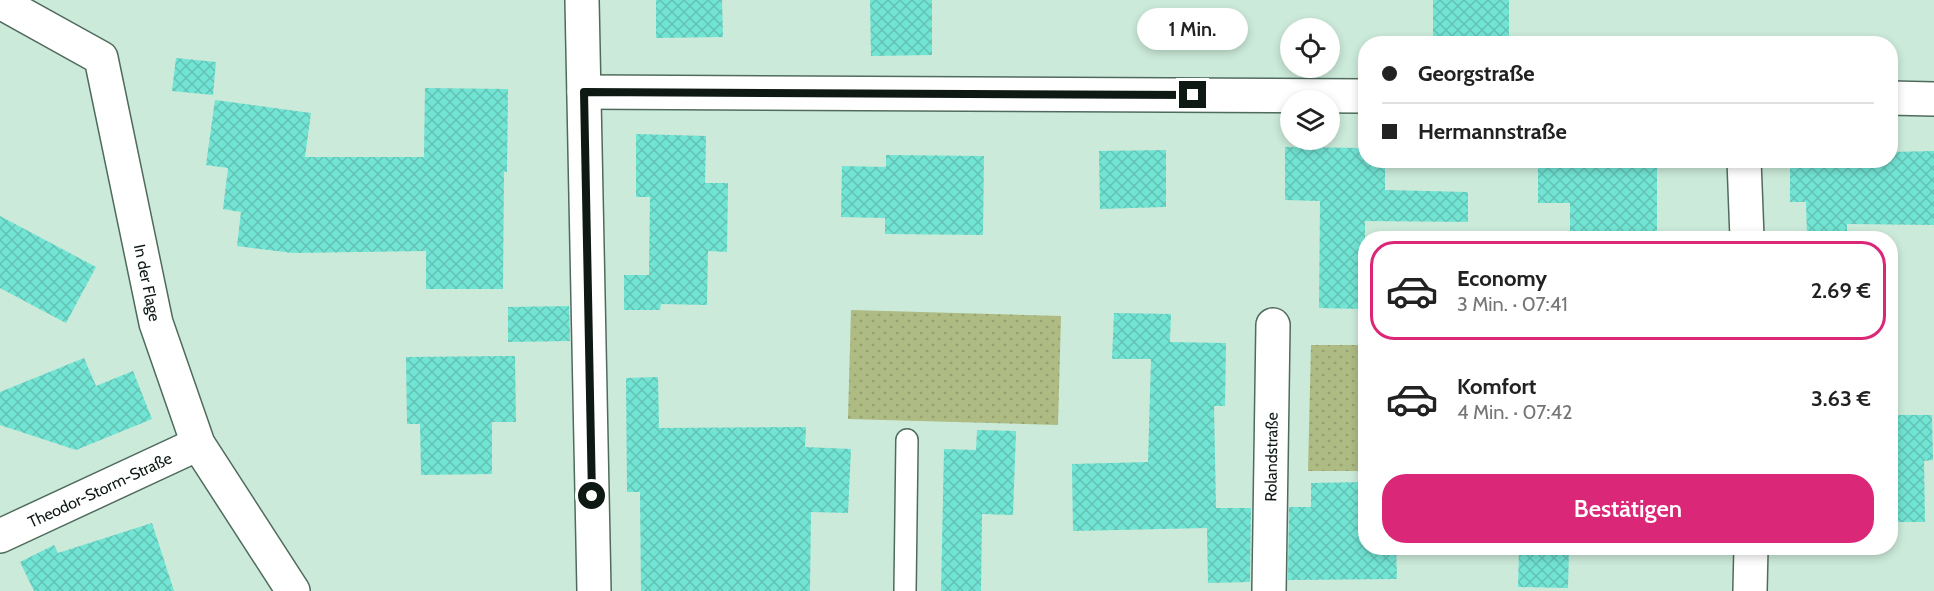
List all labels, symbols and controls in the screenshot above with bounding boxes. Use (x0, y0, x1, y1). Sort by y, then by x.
callout: 1 Min. (1138, 8, 1248, 50)
text: 1 Min. (1169, 17, 1216, 41)
map controls (1280, 18, 1340, 150)
button: locate (1280, 18, 1340, 78)
text: Georgstraße (1418, 60, 1535, 87)
route end (1179, 81, 1206, 108)
button: layers (1280, 90, 1340, 150)
text: Hermannstraße (1418, 118, 1567, 145)
street label: In der Flage (130, 242, 165, 323)
icon: car (1385, 264, 1439, 318)
text: Economy (1457, 265, 1547, 292)
text: 2.69 € (1811, 277, 1871, 304)
text: 3 Min. · 07:41 (1457, 292, 1568, 316)
icon: car (1385, 372, 1439, 426)
text: Komfort (1457, 373, 1536, 400)
text: 3.63 € (1811, 385, 1871, 412)
text: 4 Min. · 07:42 (1457, 400, 1572, 424)
street label: Rolandstraße (1261, 412, 1281, 502)
street label: Theodor-Storm-Straße (25, 448, 175, 531)
button: Bestätigen (1382, 474, 1874, 543)
route start (578, 482, 605, 509)

